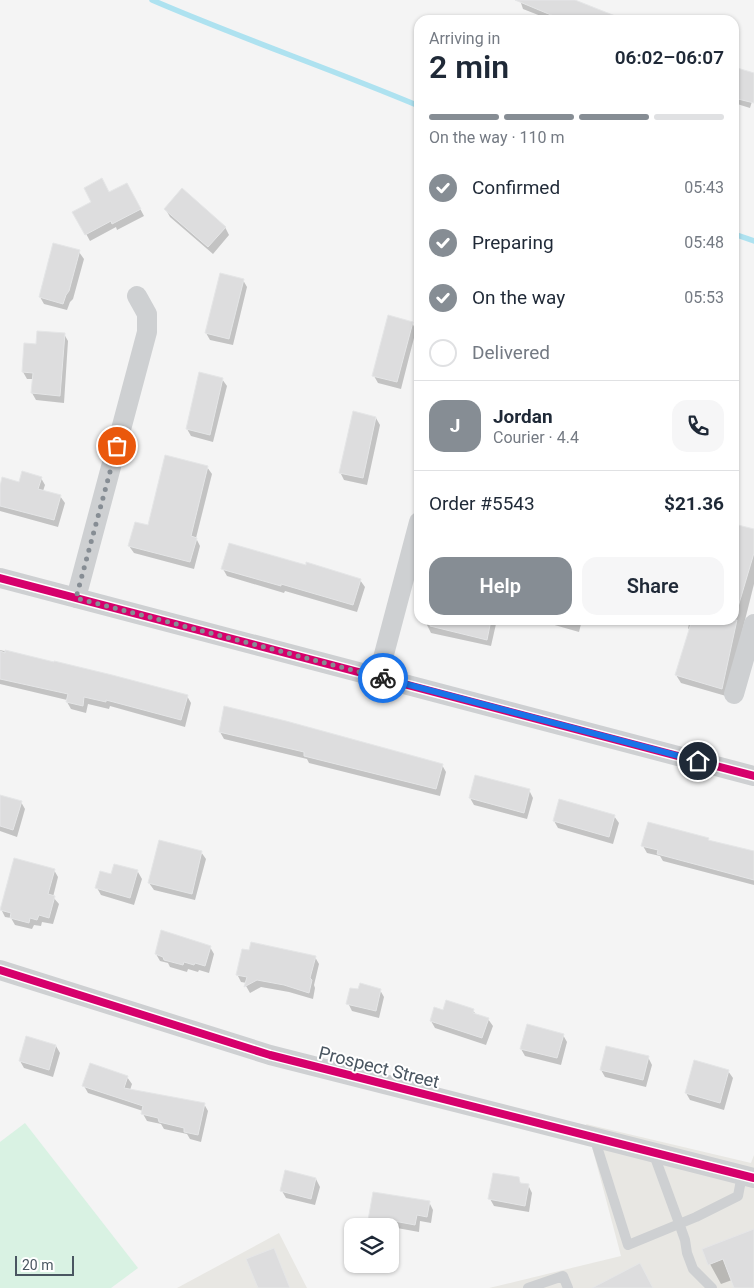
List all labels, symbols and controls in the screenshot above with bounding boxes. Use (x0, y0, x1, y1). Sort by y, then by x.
text: Arriving in (429, 29, 500, 48)
text: 06:02–06:07 (615, 46, 724, 69)
text: 2 min (429, 48, 509, 86)
text: On the way · 110 m (429, 128, 565, 147)
icon: check (429, 174, 457, 202)
text: Confirmed (472, 176, 560, 199)
text: 05:43 (684, 178, 724, 197)
icon: check (429, 229, 457, 257)
text: Preparing (472, 231, 554, 254)
text: 05:48 (684, 233, 724, 252)
icon: check (429, 284, 457, 312)
text: On the way (472, 286, 565, 309)
text: 05:53 (684, 288, 724, 307)
text: Delivered (472, 341, 550, 364)
button: phone (672, 400, 724, 452)
text: Jordan (493, 405, 553, 428)
text: J (450, 414, 460, 437)
pin (96, 425, 138, 467)
text: Courier · 4.4 (493, 428, 579, 447)
icon: bag (103, 432, 131, 460)
text: Order #5543 (429, 492, 535, 515)
text: $21.36 (664, 492, 724, 515)
button: Help (429, 557, 572, 615)
button: Share (582, 557, 724, 615)
courier (358, 653, 408, 703)
icon: bike (369, 664, 397, 692)
pin (677, 740, 719, 782)
icon: home (684, 747, 712, 775)
street label: Prospect Street (316, 1042, 442, 1092)
map controls (344, 1218, 399, 1273)
button: layers (344, 1218, 399, 1273)
scale bar (15, 1253, 74, 1276)
text: 20 m (22, 1257, 54, 1273)

